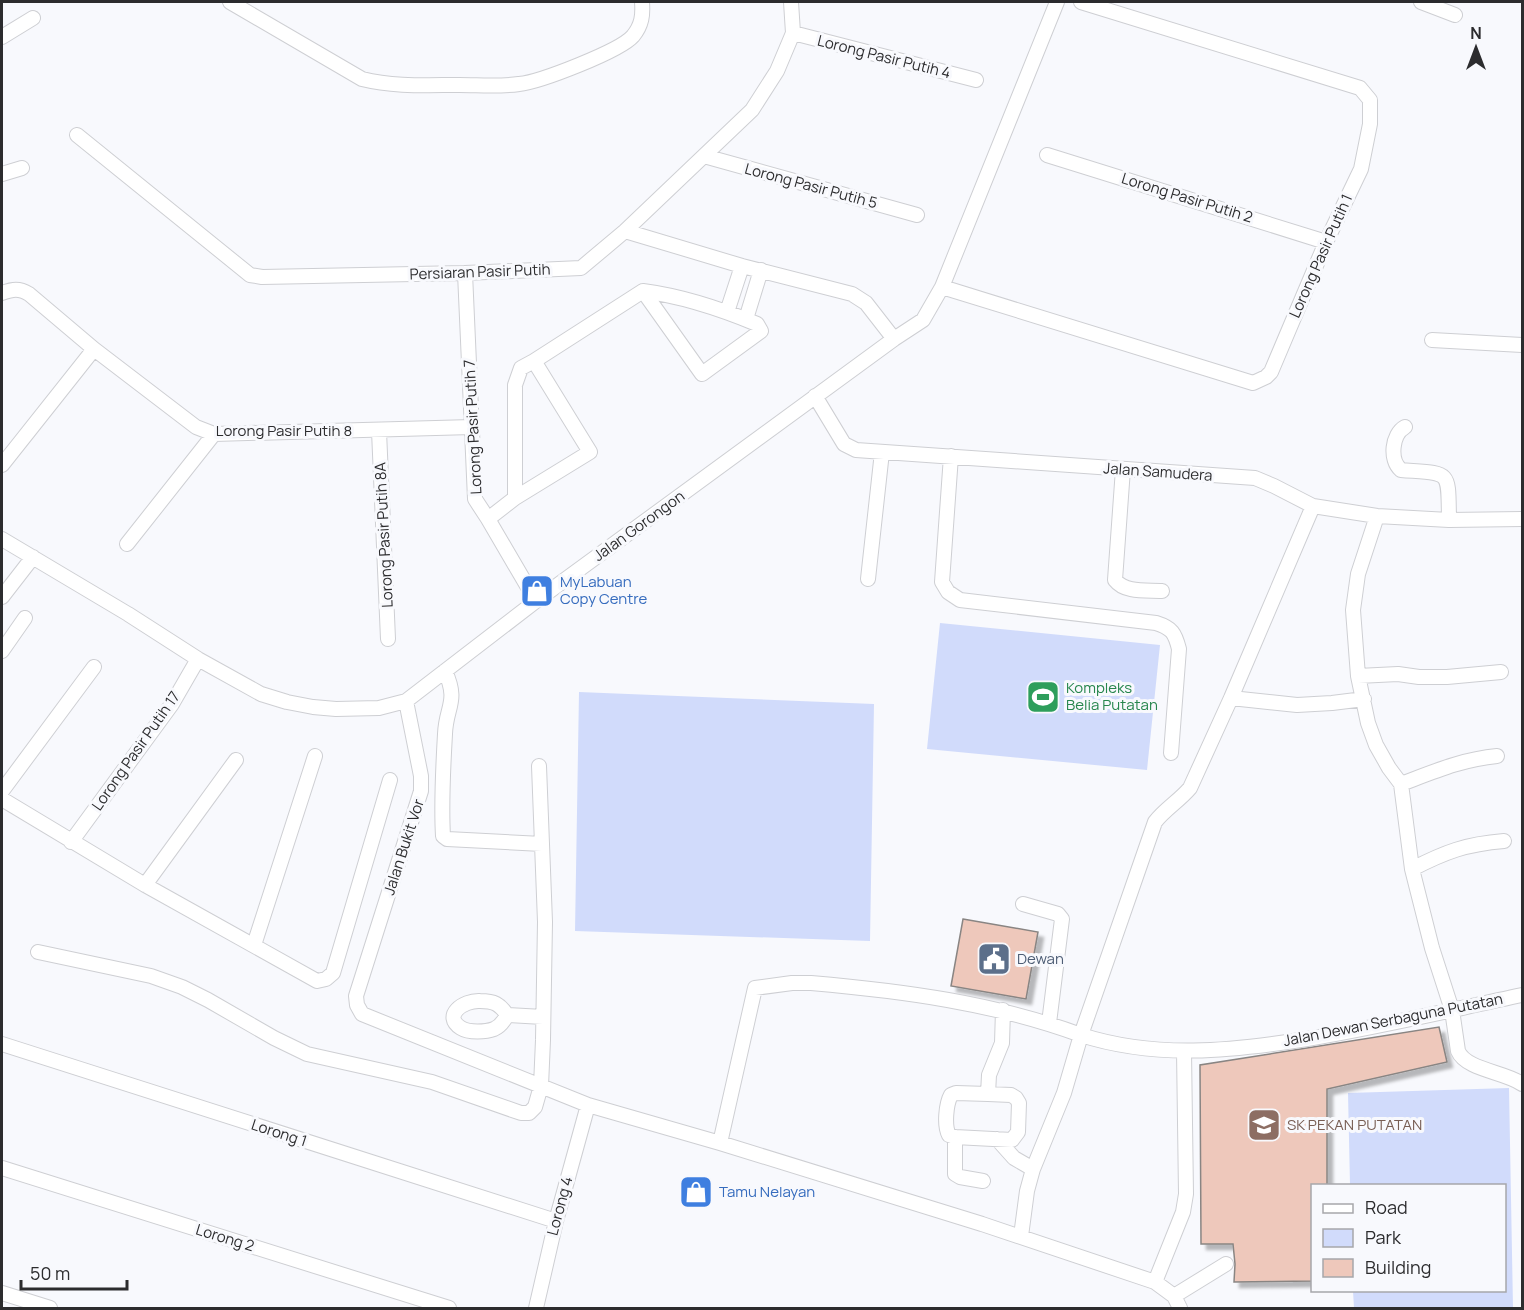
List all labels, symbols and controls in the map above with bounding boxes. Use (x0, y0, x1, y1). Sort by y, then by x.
north arrow (1446, 18, 1506, 78)
text: N (1470, 22, 1482, 44)
street label: Lorong Pasir Putih 4 (815, 30, 953, 83)
street label: Lorong Pasir Putih 5 (743, 158, 880, 213)
street label: Lorong Pasir Putih 2 (1119, 168, 1255, 227)
street label: Lorong Pasir Putih 1 (1284, 191, 1357, 321)
street label: Persiaran Pasir Putih (409, 259, 551, 284)
street label: Lorong Pasir Putih 7 (458, 359, 487, 495)
street label: Lorong Pasir Putih 8 (216, 420, 352, 441)
street label: Jalan Samudera (1103, 457, 1213, 486)
street label: Lorong Pasir Putih 8A (369, 461, 398, 608)
street label: Jalan Gorongon (589, 485, 689, 566)
place label: MyLabuan Copy Centre (560, 571, 648, 609)
shop icon: MyLabuan Copy Centre (519, 573, 555, 609)
place label: Kompleks Belia Putatan (1066, 677, 1158, 715)
sports icon: Kompleks Belia Putatan (1025, 679, 1061, 715)
street label: Lorong Pasir Putih 17 (87, 687, 185, 815)
street label: Jalan Bukit Vor (378, 796, 429, 897)
public building icon: Dewan (976, 941, 1012, 977)
place label: Dewan (1017, 948, 1064, 969)
street label: Jalan Dewan Serbaguna Putatan (1281, 988, 1504, 1051)
school or university icon: SK PEKAN PUTATAN (1246, 1107, 1282, 1143)
street label: Lorong 1 (249, 1114, 310, 1151)
place label: SK PEKAN PUTATAN (1287, 1114, 1422, 1135)
street label: Lorong 4 (542, 1174, 578, 1238)
shop icon: Tamu Nelayan (678, 1174, 714, 1210)
place label: Tamu Nelayan (719, 1181, 815, 1202)
legend (1311, 1184, 1506, 1292)
text: Road (1365, 1195, 1408, 1219)
street label: Lorong 2 (193, 1219, 257, 1256)
text: Park (1365, 1225, 1402, 1249)
scale bar (21, 1253, 128, 1291)
text: Building (1365, 1255, 1431, 1279)
text: 50 m (30, 1261, 70, 1285)

